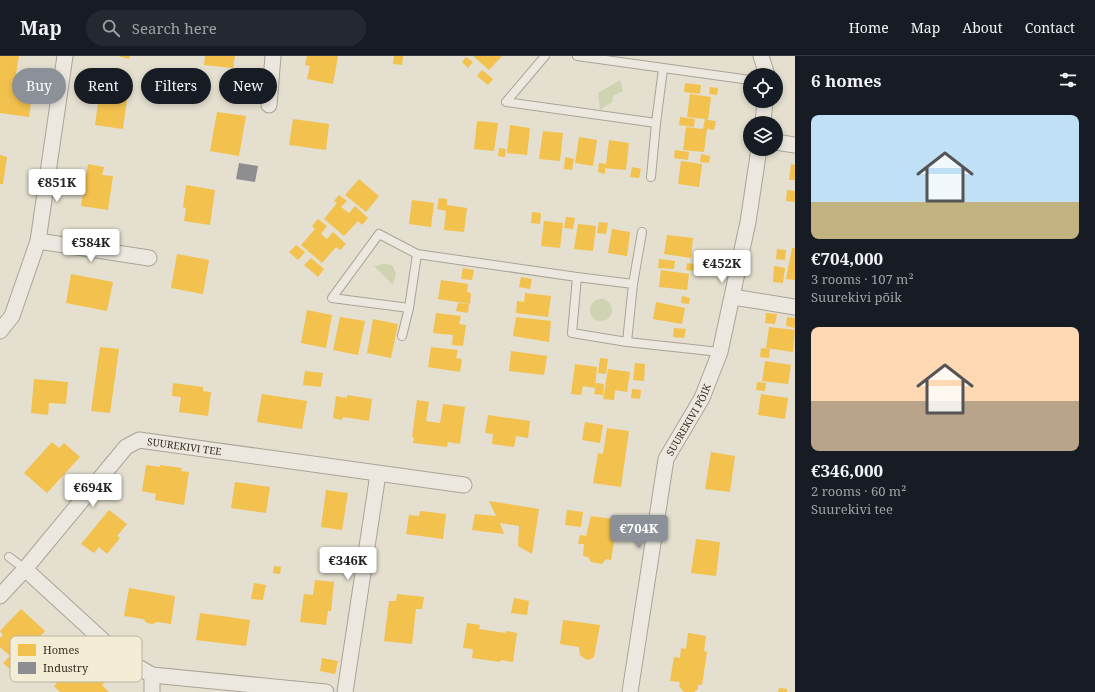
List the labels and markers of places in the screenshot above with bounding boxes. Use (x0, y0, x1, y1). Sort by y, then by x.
pin: €851K (29, 169, 85, 203)
pin: €584K (63, 229, 119, 263)
pin: €452K (694, 250, 750, 284)
pin: €694K (65, 474, 121, 508)
pin: €704K (611, 515, 667, 549)
pin: €346K (320, 547, 376, 581)

